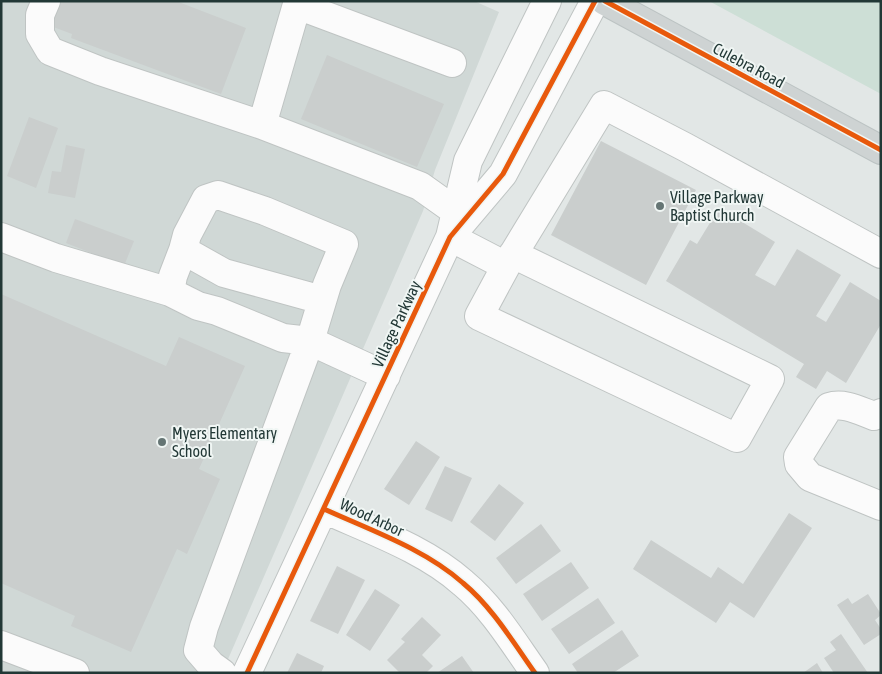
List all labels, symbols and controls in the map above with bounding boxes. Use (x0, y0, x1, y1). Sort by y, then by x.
street label: Culebra Road (710, 39, 788, 91)
place label: Village Parkway Baptist Church (670, 188, 764, 225)
marker: Village Parkway Baptist Church (654, 200, 666, 212)
street label: Village Parkway (368, 277, 425, 371)
place label: Myers Elementary School (172, 424, 277, 460)
marker: Myers Elementary School (156, 436, 168, 448)
street label: Wood Arbor (337, 494, 407, 540)

